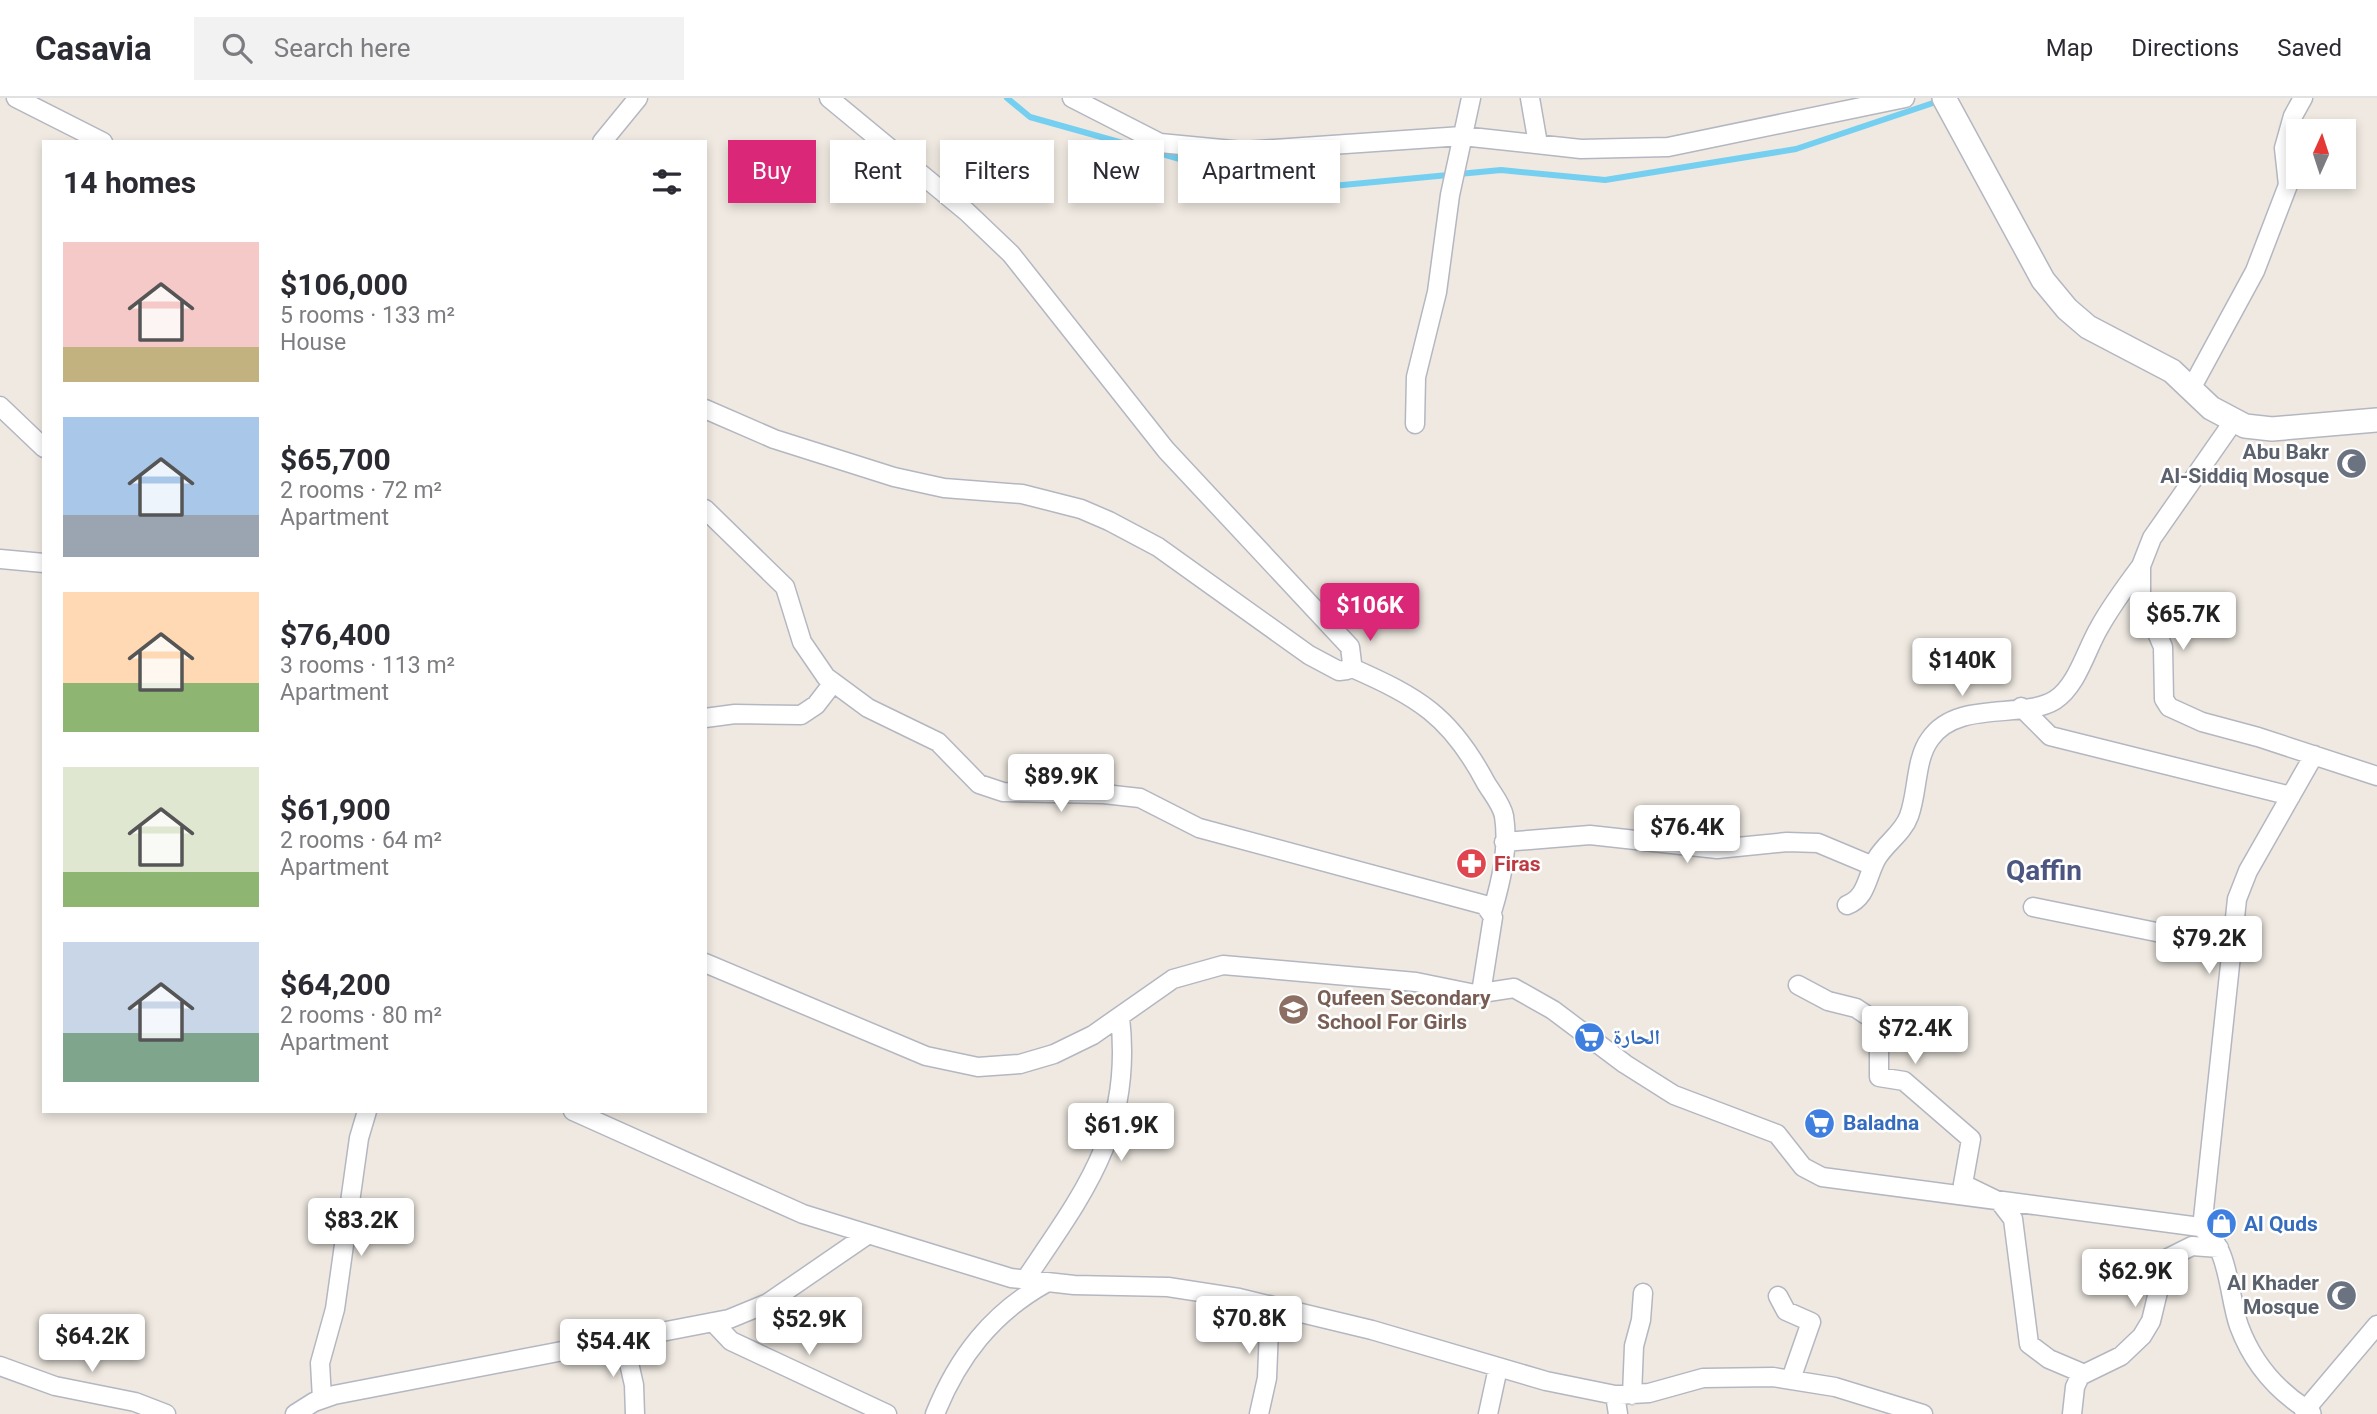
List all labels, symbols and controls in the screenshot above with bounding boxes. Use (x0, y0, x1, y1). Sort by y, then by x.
search box (194, 17, 684, 80)
text: Casavia (35, 29, 152, 68)
icon: search (218, 29, 256, 67)
text: Search here (274, 33, 411, 63)
text: Map (2046, 34, 2093, 62)
text: Directions (2131, 34, 2239, 62)
text: Saved (2277, 34, 2342, 62)
north arrow (2286, 119, 2356, 189)
map controls (2286, 119, 2356, 189)
chip: Buy (728, 140, 816, 203)
chip: Rent (830, 140, 926, 203)
chip: Filters (940, 140, 1054, 203)
chip: New (1068, 140, 1164, 203)
chip: Apartment (1178, 140, 1340, 203)
icon: filters (648, 163, 686, 201)
text: 14 homes (63, 165, 196, 200)
text: $106,000 (280, 267, 408, 302)
icon: home (119, 270, 203, 354)
text: 5 rooms · 133 m² (280, 302, 455, 329)
text: House (280, 329, 346, 356)
place label: Abu Bakr Al-Siddiq Mosque (2160, 440, 2329, 488)
text: $65,700 (280, 442, 391, 477)
icon: home (119, 445, 203, 529)
mosque icon: Abu Bakr Al-Siddiq Mosque (2335, 447, 2369, 481)
text: 2 rooms · 72 m² (280, 477, 442, 504)
text: Apartment (280, 504, 389, 531)
pin: $106K (1321, 584, 1419, 643)
text: $106K (1336, 592, 1404, 619)
pin: $65.7K (2126, 592, 2240, 652)
text: $65.7K (2146, 601, 2220, 628)
text: $76,400 (280, 617, 391, 652)
icon: home (119, 620, 203, 704)
pin: $140K (1913, 638, 2011, 698)
text: $140K (1928, 647, 1996, 674)
text: 3 rooms · 113 m² (280, 652, 455, 679)
text: Apartment (280, 679, 389, 706)
pin: $89.9K (1004, 754, 1118, 814)
text: $89.9K (1024, 763, 1098, 790)
text: $61,900 (280, 792, 391, 827)
icon: home (119, 795, 203, 879)
pin: $76.4K (1630, 806, 1744, 865)
text: $76.4K (1650, 814, 1724, 841)
text: 2 rooms · 64 m² (280, 827, 442, 854)
pharmacy icon: Firas (1454, 847, 1488, 881)
place label: Firas (1494, 852, 1541, 876)
text: Apartment (280, 854, 389, 881)
district label: Qaffin (2006, 854, 2082, 887)
pin: $79.2K (2152, 916, 2266, 976)
text: $79.2K (2172, 925, 2246, 952)
text: $64,200 (280, 967, 391, 1002)
icon: home (119, 970, 203, 1054)
place label: Qufeen Secondary School For Girls (1317, 986, 1491, 1034)
school or university icon: Qufeen Secondary School For Girls (1277, 993, 1311, 1027)
text: 2 rooms · 80 m² (280, 1002, 442, 1029)
pin: $72.4K (1858, 1006, 1972, 1066)
text: $72.4K (1878, 1015, 1952, 1042)
supermarket icon: الحارة (1573, 1020, 1607, 1054)
place label: الحارة (1613, 1025, 1660, 1049)
text: Apartment (280, 1029, 389, 1056)
pin: $61.9K (1064, 1104, 1178, 1163)
supermarket icon: Baladna (1803, 1106, 1837, 1140)
place label: Baladna (1843, 1111, 1919, 1135)
text: $61.9K (1084, 1112, 1158, 1139)
pin: $83.2K (304, 1198, 418, 1258)
text: $83.2K (324, 1207, 398, 1234)
shop icon: Al Quds (2204, 1207, 2238, 1241)
place label: Al Quds (2244, 1212, 2318, 1236)
pin: $62.9K (2078, 1250, 2192, 1309)
text: $62.9K (2098, 1258, 2172, 1285)
place label: Al Khader Mosque (2227, 1271, 2319, 1319)
mosque icon: Al Khader Mosque (2325, 1278, 2359, 1312)
pin: $70.8K (1192, 1296, 1306, 1356)
pin: $52.9K (752, 1298, 866, 1357)
text: $70.8K (1212, 1305, 1286, 1332)
text: $52.9K (772, 1306, 846, 1333)
pin: $64.2K (35, 1314, 149, 1374)
pin: $54.4K (556, 1320, 670, 1379)
text: $64.2K (55, 1323, 129, 1350)
text: $54.4K (576, 1328, 650, 1355)

